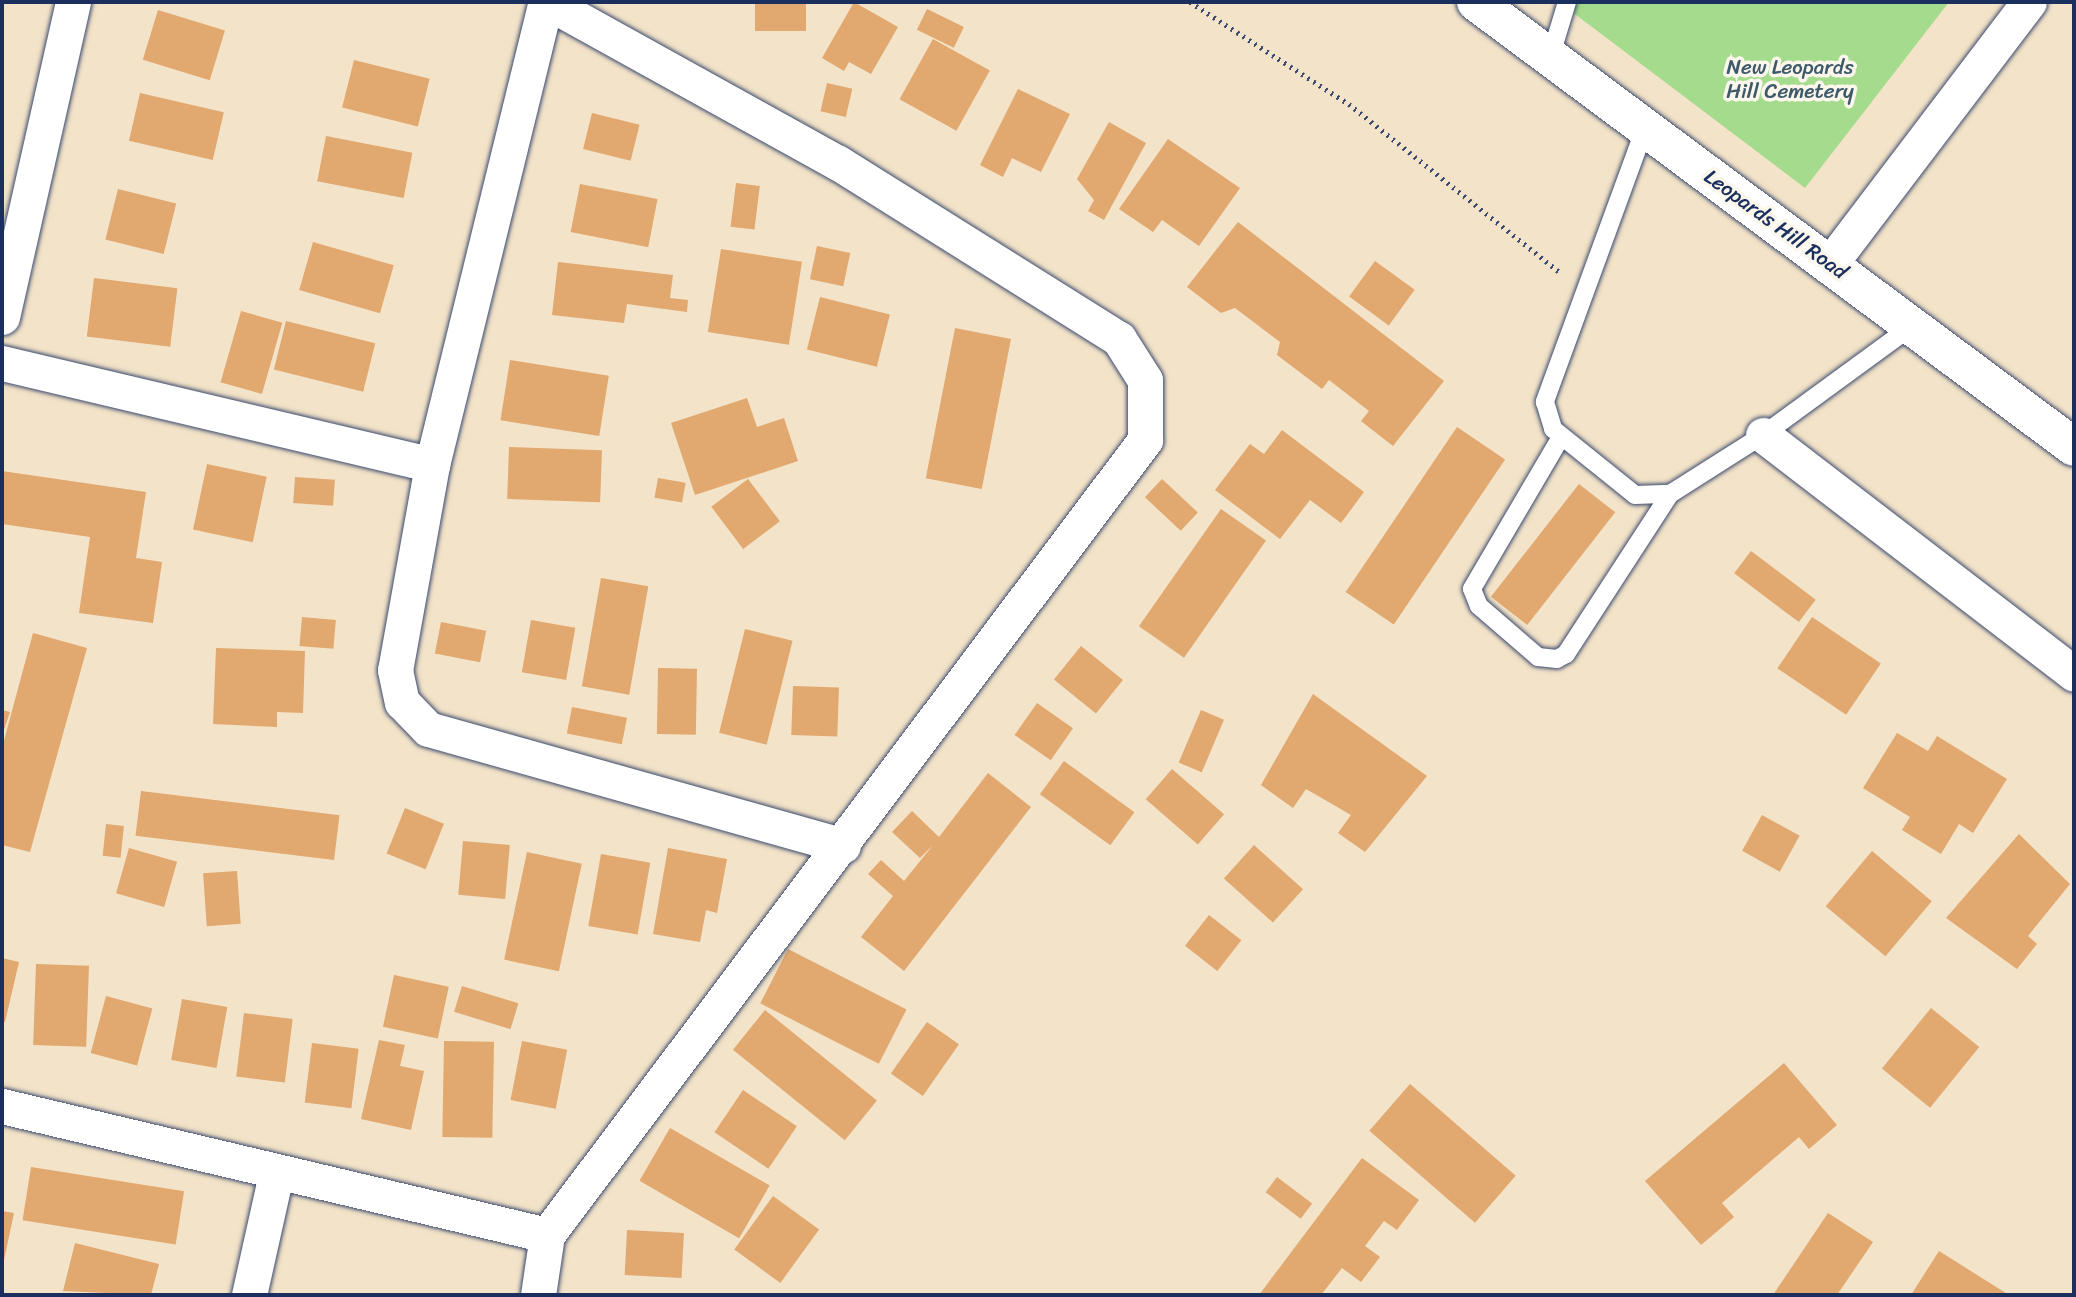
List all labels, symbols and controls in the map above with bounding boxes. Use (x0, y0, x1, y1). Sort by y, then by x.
park label: New Leopards Hill Cemetery (1726, 54, 1854, 104)
street label: Leopards Hill Road (1700, 164, 1852, 284)

